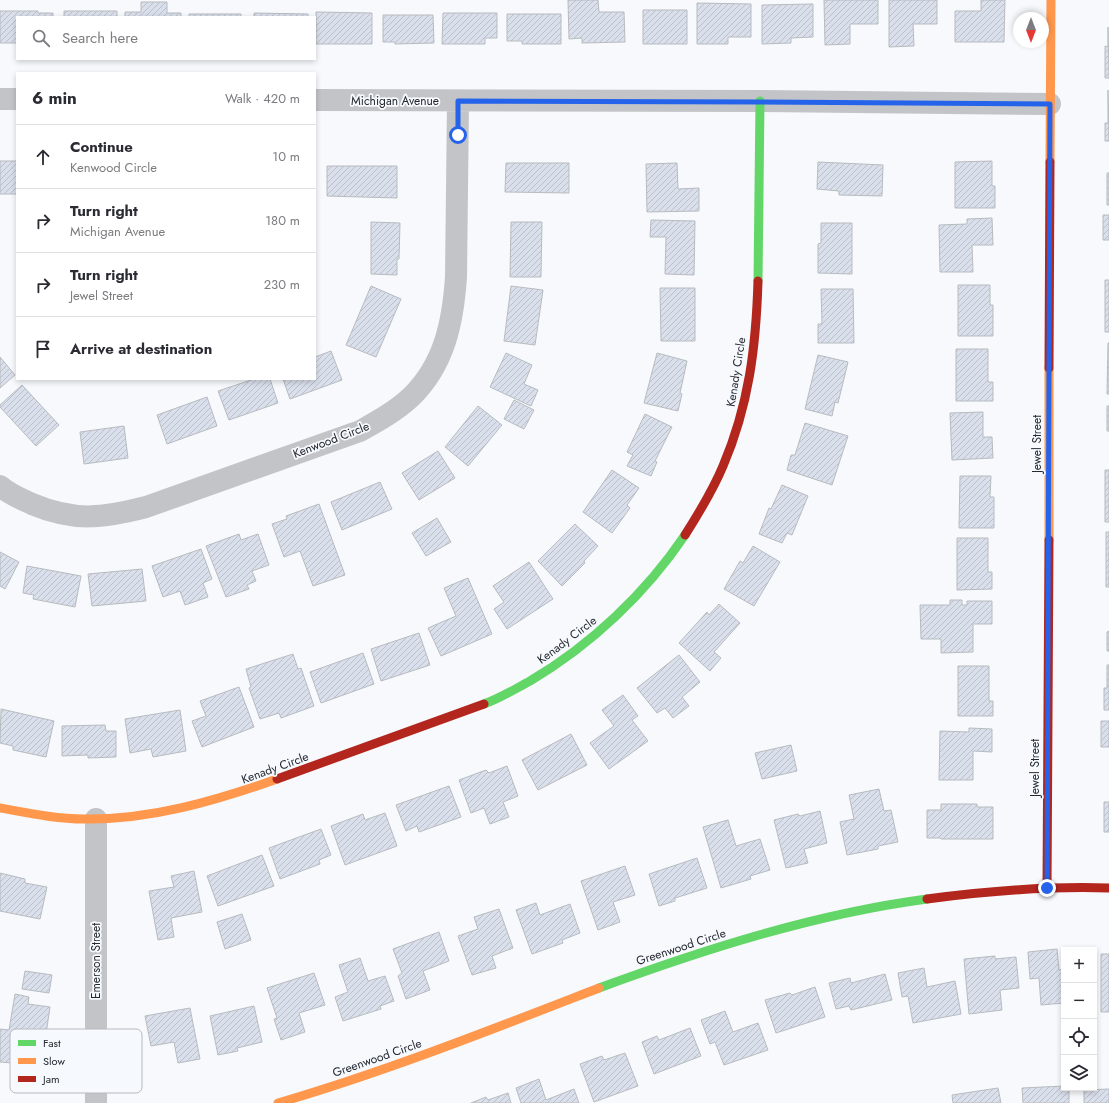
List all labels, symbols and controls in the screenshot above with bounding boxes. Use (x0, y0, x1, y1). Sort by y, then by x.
north arrow (1013, 12, 1049, 48)
search box (16, 16, 316, 60)
icon: search (30, 27, 52, 49)
text: Search here (62, 27, 138, 49)
text: 6 min (32, 86, 77, 110)
text: Walk · 420 m (225, 89, 300, 108)
street label: Michigan Avenue (351, 92, 439, 110)
route start (449, 126, 467, 144)
text: Continue (70, 136, 133, 158)
icon: ahead (32, 146, 54, 168)
text: 10 m (272, 147, 300, 166)
text: Kenwood Circle (70, 158, 157, 177)
text: Turn right (70, 200, 138, 222)
icon: right (32, 210, 54, 232)
text: 180 m (265, 211, 300, 230)
text: Michigan Avenue (70, 222, 165, 241)
text: Turn right (70, 264, 138, 286)
icon: right (32, 274, 54, 296)
text: 230 m (264, 275, 300, 294)
text: Jewel Street (70, 286, 133, 305)
street label: Kenady Circle (722, 336, 750, 408)
icon: arrive (32, 338, 54, 360)
text: Arrive at destination (70, 338, 212, 360)
street label: Jewel Street (1028, 415, 1046, 475)
street label: Kenwood Circle (290, 417, 372, 463)
street label: Kenady Circle (533, 612, 601, 668)
street label: Jewel Street (1026, 739, 1044, 799)
street label: Kenady Circle (239, 748, 311, 788)
route end (1038, 879, 1056, 897)
street label: Emerson Street (87, 923, 105, 999)
street label: Greenwood Circle (634, 924, 728, 970)
map controls (1061, 947, 1097, 1091)
button: + (1061, 947, 1097, 983)
button: − (1061, 983, 1097, 1019)
button: locate (1061, 1019, 1097, 1055)
legend (10, 1029, 142, 1093)
street label: Greenwood Circle (330, 1034, 424, 1082)
text: Fast (43, 1035, 61, 1051)
text: Slow (43, 1053, 65, 1069)
button: layers (1061, 1055, 1097, 1091)
text: Jam (41, 1071, 60, 1087)

